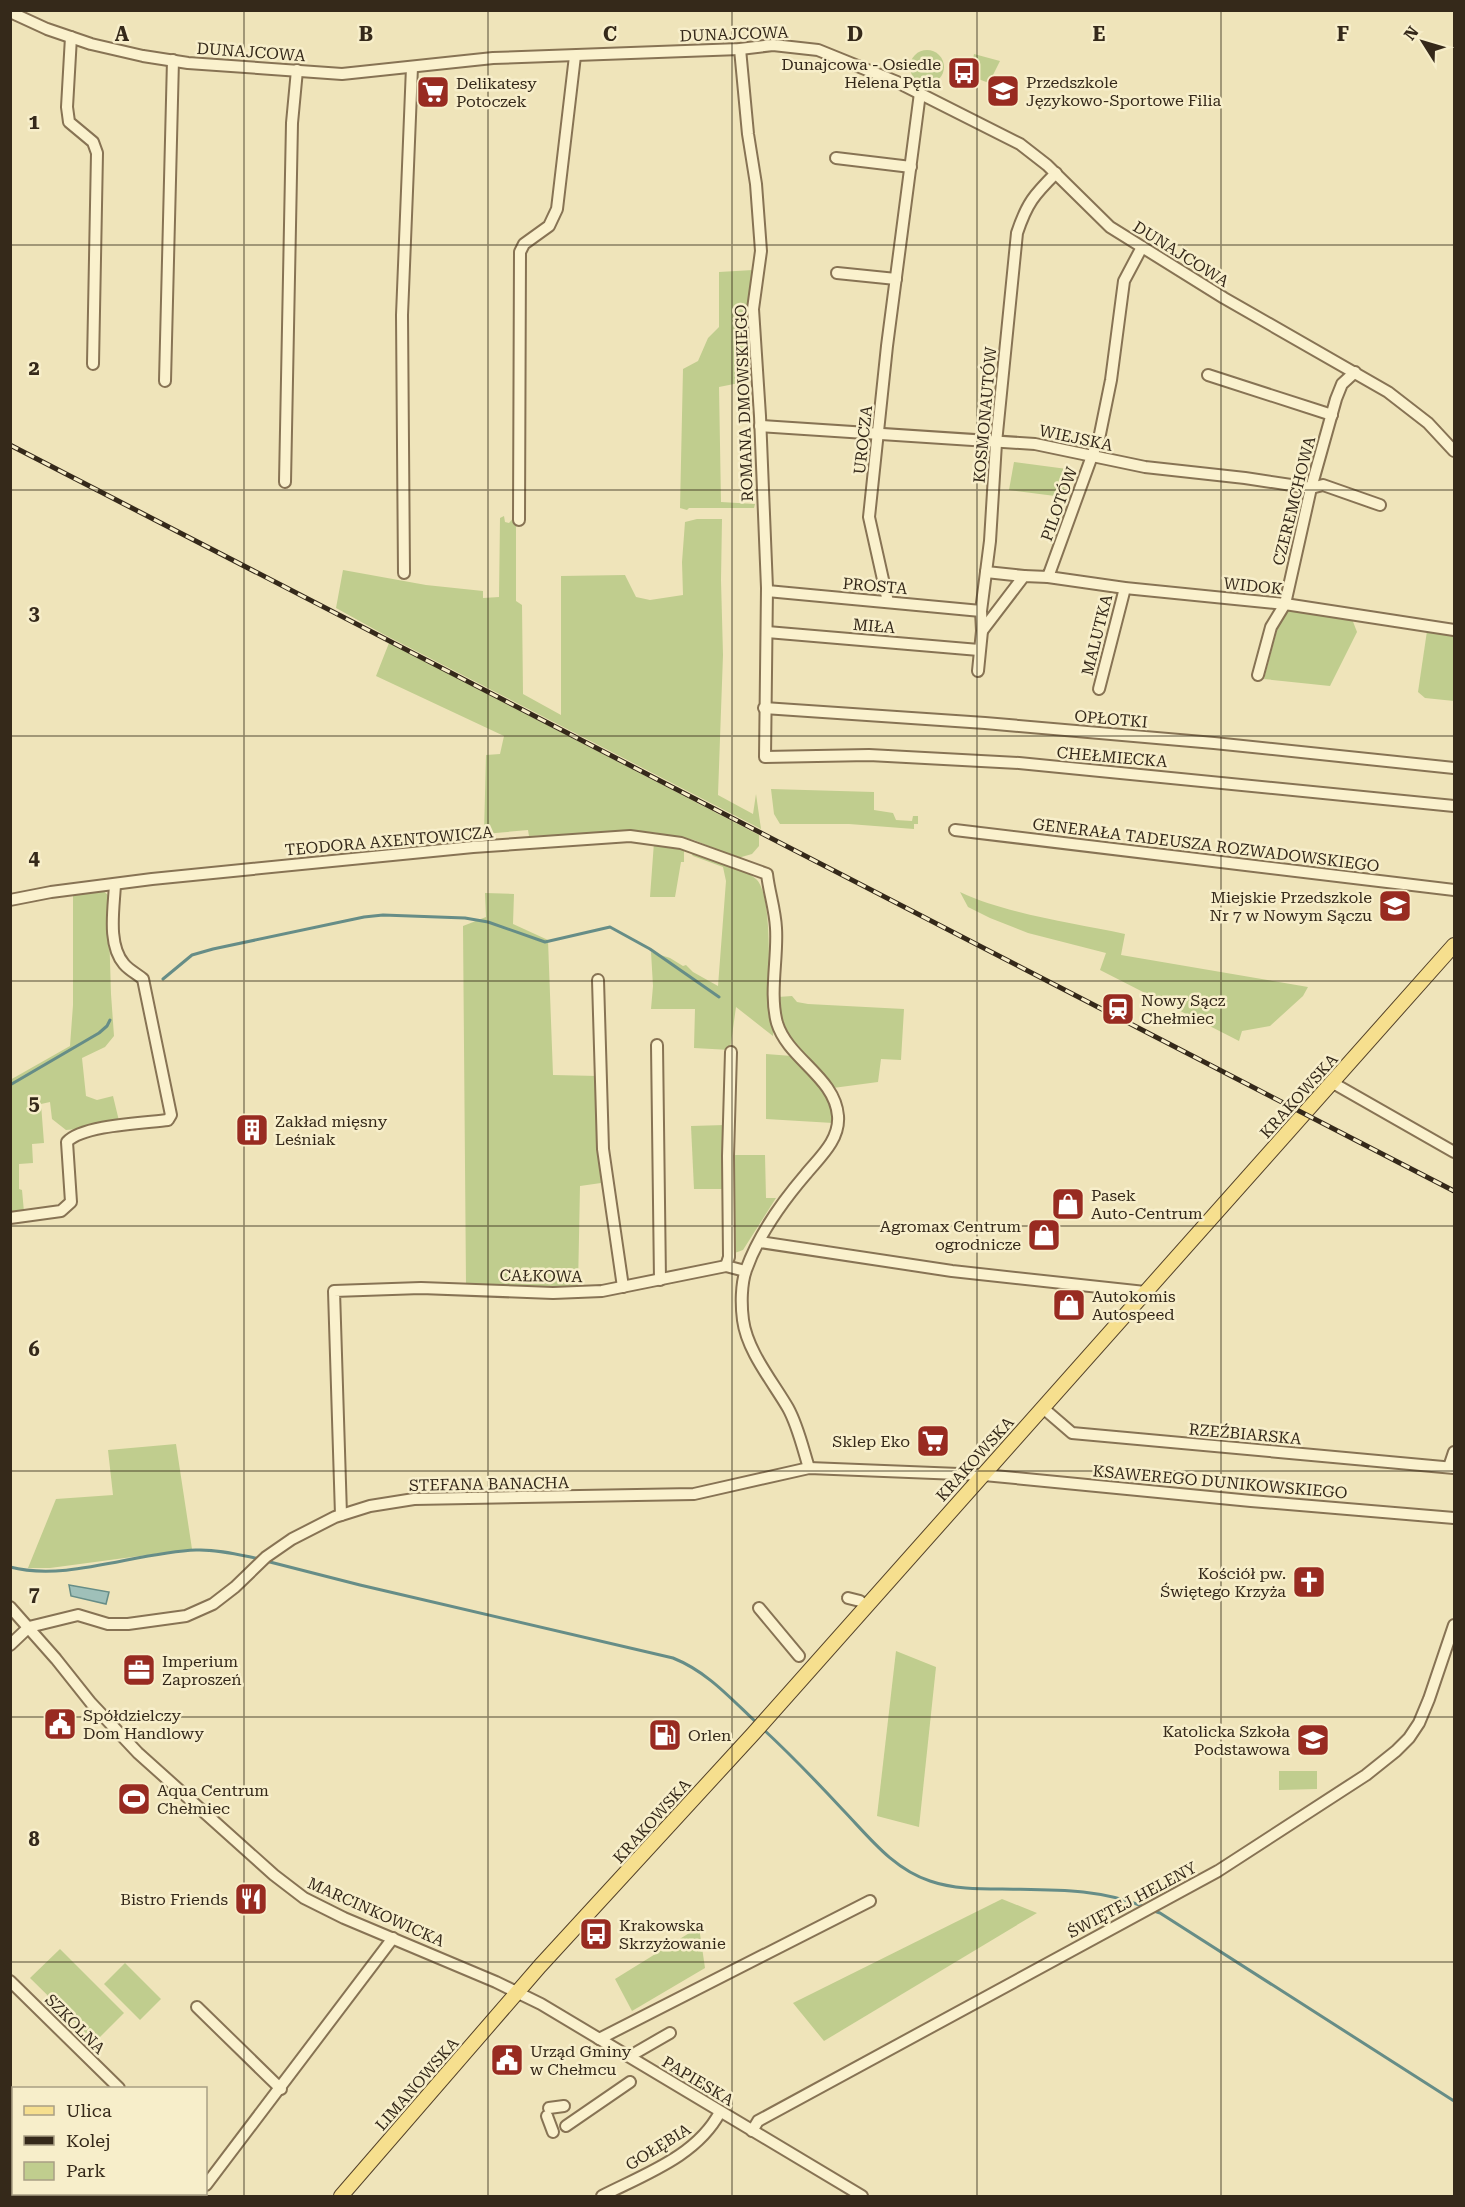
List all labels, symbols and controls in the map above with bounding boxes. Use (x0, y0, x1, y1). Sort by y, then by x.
north arrow (1393, 12, 1453, 72)
text: A (115, 22, 130, 46)
text: B (359, 22, 373, 46)
text: C (603, 22, 617, 46)
text: D (847, 22, 863, 46)
text: E (1093, 22, 1106, 46)
text: F (1337, 22, 1349, 46)
street label: DUNAJCOWA (679, 23, 790, 45)
text: N (1400, 23, 1423, 44)
street label: DUNAJCOWA (196, 39, 307, 65)
place label: Dunajcowa - Osiedle Helena Pętla (781, 55, 941, 92)
bus stop icon: Dunajcowa - Osiedle Helena Pętla (946, 55, 982, 91)
school or university icon: Przedszkole Językowo-Sportowe Filia (985, 73, 1021, 109)
place label: Przedszkole Językowo-Sportowe Filia (1026, 73, 1221, 110)
supermarket icon: Delikatesy Potoczek (415, 74, 451, 110)
place label: Delikatesy Potoczek (456, 74, 537, 111)
text: 1 (28, 110, 40, 134)
street label: DUNAJCOWA (1130, 217, 1233, 291)
street label: ROMANA DMOWSKIEGO (731, 304, 757, 502)
street label: KOSMONAUTÓW (970, 345, 1000, 484)
text: 2 (28, 356, 40, 380)
street label: UROCZA (850, 404, 876, 475)
street label: WIEJSKA (1038, 421, 1115, 455)
street label: CZEREMCHOWA (1269, 434, 1319, 568)
street label: PILOTÓW (1037, 464, 1081, 544)
street label: WIDOK (1223, 573, 1284, 599)
street label: PROSTA (842, 574, 909, 598)
street label: MALUTKA (1078, 592, 1116, 678)
text: 3 (28, 601, 40, 625)
street label: MIŁA (852, 615, 897, 637)
street label: OPŁOTKI (1074, 706, 1148, 732)
street label: CHEŁMIECKA (1056, 743, 1169, 771)
street label: GENERAŁA TADEUSZA ROZWADOWSKIEGO (1031, 814, 1381, 876)
street label: TEODORA AXENTOWICZA (284, 822, 495, 860)
text: 4 (28, 846, 40, 870)
place label: Miejskie Przedszkole Nr 7 w Nowym Sączu (1209, 888, 1372, 925)
school or university icon: Miejskie Przedszkole Nr 7 w Nowym Sączu (1377, 888, 1413, 924)
station icon: Nowy Sącz Chełmiec (1100, 991, 1136, 1027)
place label: Nowy Sącz Chełmiec (1141, 991, 1226, 1028)
street label: KRAKOWSKA (1256, 1049, 1342, 1142)
text: 5 (28, 1091, 40, 1115)
building icon: Zakład mięsny Leśniak (234, 1112, 270, 1148)
place label: Zakład mięsny Leśniak (275, 1112, 388, 1149)
shop icon: Pasek Auto-Centrum (1050, 1186, 1086, 1222)
place label: Pasek Auto-Centrum (1091, 1186, 1203, 1223)
place label: Agromax Centrum ogrodnicze (880, 1217, 1021, 1254)
shop icon: Agromax Centrum ogrodnicze (1026, 1217, 1062, 1253)
street label: CAŁKOWA (499, 1266, 583, 1286)
shop icon: Autokomis Autospeed (1051, 1287, 1087, 1323)
place label: Autokomis Autospeed (1092, 1287, 1176, 1324)
text: 6 (28, 1337, 40, 1361)
street label: KRAKOWSKA (932, 1412, 1018, 1505)
street label: RZEŹBIARSKA (1188, 1420, 1303, 1448)
supermarket icon: Sklep Eko (915, 1423, 951, 1459)
place label: Sklep Eko (832, 1432, 910, 1451)
street label: KSAWEREGO DUNIKOWSKIEGO (1092, 1461, 1348, 1503)
street label: STEFANA BANACHA (409, 1473, 570, 1495)
place label: Kościół pw. Świętego Krzyża (1160, 1564, 1286, 1601)
church icon: Kościół pw. Świętego Krzyża (1291, 1564, 1327, 1600)
text: 7 (28, 1582, 40, 1606)
office icon: Imperium Zaproszeń (121, 1652, 157, 1688)
place label: Imperium Zaproszeń (162, 1652, 242, 1689)
public building icon: Spółdzielczy Dom Handlowy (42, 1706, 78, 1742)
place label: Spółdzielczy Dom Handlowy (83, 1706, 204, 1743)
fuel station icon: Orlen (647, 1717, 683, 1753)
place label: Katolicka Szkoła Podstawowa (1162, 1722, 1290, 1759)
school or university icon: Katolicka Szkoła Podstawowa (1295, 1722, 1331, 1758)
place label: Orlen (688, 1726, 731, 1745)
street label: KRAKOWSKA (609, 1774, 695, 1867)
sports icon: Aqua Centrum Chełmiec (116, 1781, 152, 1817)
place label: Aqua Centrum Chełmiec (157, 1781, 269, 1818)
text: 8 (28, 1827, 40, 1851)
street label: ŚWIĘTEJ HELENY (1064, 1858, 1200, 1942)
street label: MARCINKOWICKA (305, 1873, 448, 1951)
restaurant icon: Bistro Friends (233, 1881, 269, 1917)
place label: Bistro Friends (120, 1890, 228, 1909)
bus stop icon: Krakowska Skrzyżowanie (578, 1916, 614, 1952)
place label: Krakowska Skrzyżowanie (619, 1916, 726, 1953)
street label: SZKOLNA (41, 1990, 110, 2059)
street label: LIMANOWSKA (371, 2033, 463, 2134)
public building icon: Urząd Gminy w Chełmcu (489, 2042, 525, 2078)
place label: Urząd Gminy w Chełmcu (530, 2042, 632, 2079)
street label: PAPIESKA (659, 2052, 738, 2110)
legend (12, 2087, 207, 2195)
text: Ulica (66, 2100, 112, 2121)
street label: GOŁĘBIA (622, 2119, 695, 2174)
text: Kolej (66, 2130, 111, 2151)
text: Park (66, 2160, 106, 2181)

